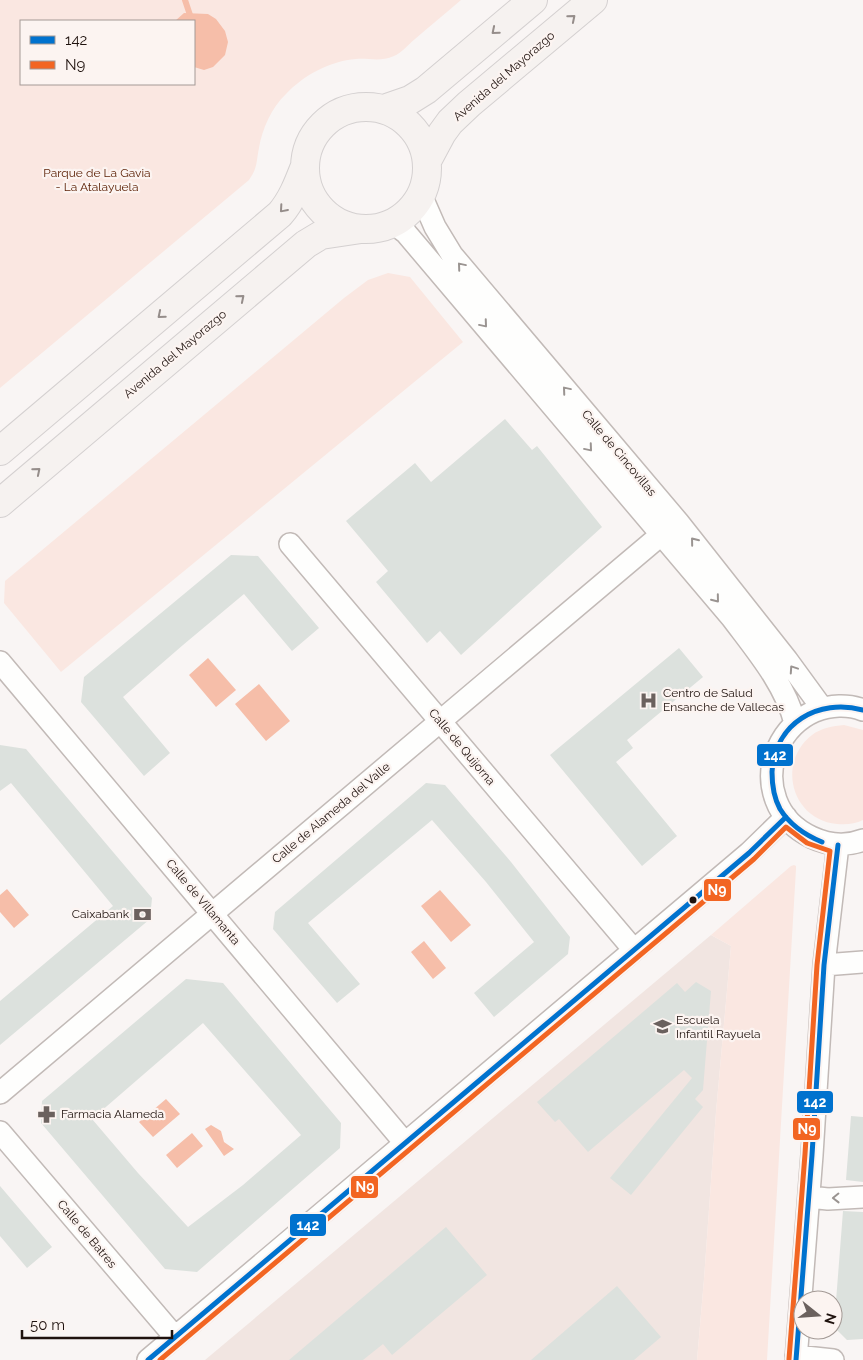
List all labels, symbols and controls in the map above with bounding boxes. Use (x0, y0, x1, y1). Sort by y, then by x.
one-way arrow (566, 15, 575, 23)
legend (20, 20, 195, 85)
one-way arrow (492, 26, 501, 35)
street label: Avenida del Mayorazgo (451, 28, 557, 124)
text: 142 (65, 31, 88, 49)
text: N9 (65, 56, 86, 74)
park label: Parque de La Gavia - La Atalayuela (43, 166, 151, 194)
one-way arrow (280, 204, 289, 213)
one-way arrow (458, 263, 467, 272)
one-way arrow (235, 296, 244, 304)
street label: Avenida del Mayorazgo (121, 307, 229, 401)
one-way arrow (157, 310, 166, 319)
one-way arrow (478, 319, 487, 328)
one-way arrow (563, 387, 572, 396)
street label: Calle de Cincovillas (579, 407, 659, 499)
one-way arrow (583, 442, 592, 451)
one-way arrow (32, 468, 41, 477)
one-way arrow (691, 538, 699, 547)
one-way arrow (711, 593, 719, 602)
one-way arrow (790, 665, 799, 675)
place label: Centro de Salud Ensanche de Vallecas (663, 686, 784, 714)
hospital icon: Centro de Salud Ensanche de Vallecas (639, 690, 659, 710)
street label: Calle de Quijorna (426, 706, 498, 788)
line badge: 142 (756, 743, 794, 767)
text: 142 (764, 747, 787, 763)
street label: Calle de Alameda del Valle (269, 760, 393, 866)
street label: Calle de Villamanta (163, 856, 243, 948)
line badge: N9 (703, 878, 732, 902)
text: N9 (708, 882, 726, 898)
unlabelled marker (688, 895, 698, 905)
bank icon: Caixabank (133, 904, 153, 924)
place label: Caixabank (72, 907, 130, 921)
place label: Escuela Infantil Rayuela (676, 1013, 761, 1041)
school or university icon: Escuela Infantil Rayuela (652, 1017, 672, 1037)
line badge: 142 (796, 1090, 834, 1114)
text: 142 (804, 1094, 827, 1110)
pharmacy icon: Farmacia Alameda (37, 1104, 57, 1124)
place label: Farmacia Alameda (61, 1107, 164, 1121)
line badge: N9 (792, 1117, 821, 1141)
text: N9 (798, 1121, 816, 1137)
line badge: N9 (350, 1175, 379, 1199)
text: N9 (356, 1179, 374, 1195)
one-way arrow (832, 1193, 840, 1203)
street label: Calle de Batres (55, 1197, 120, 1271)
line badge: 142 (289, 1213, 327, 1237)
text: 142 (297, 1217, 320, 1233)
north arrow (793, 1290, 843, 1340)
scale bar (22, 1308, 172, 1340)
text: N (821, 1311, 840, 1326)
text: 50 m (30, 1316, 65, 1334)

